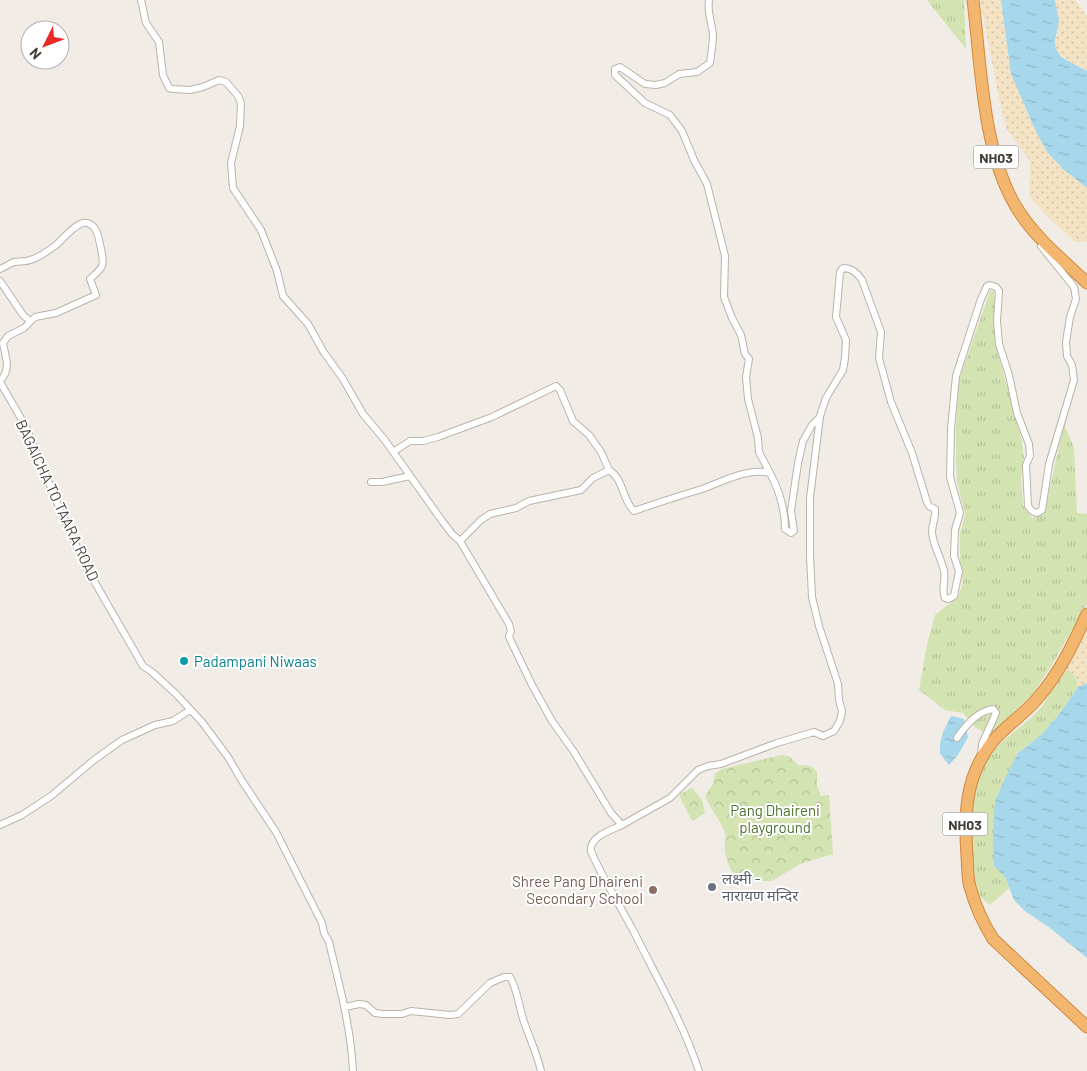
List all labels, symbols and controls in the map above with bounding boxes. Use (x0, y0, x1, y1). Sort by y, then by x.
north arrow (20, 20, 70, 70)
text: N (26, 45, 44, 63)
road number: NH03 (974, 146, 1018, 168)
street label: BAGAICHA TO TAARA ROAD (13, 416, 103, 584)
place label: Padampani Niwaas (194, 652, 317, 670)
marker: Padampani Niwaas (178, 655, 190, 667)
park label: Pang Dhaireni playground (730, 801, 820, 836)
road number: NH03 (942, 812, 988, 836)
place label: लक्ष्मी - नारायण मन्दिर (722, 869, 799, 904)
place label: Shree Pang Dhaireni Secondary School (512, 872, 643, 907)
marker: लक्ष्मी - नारायण मन्दिर (706, 881, 718, 893)
marker: Shree Pang Dhaireni Secondary School (647, 884, 659, 896)

